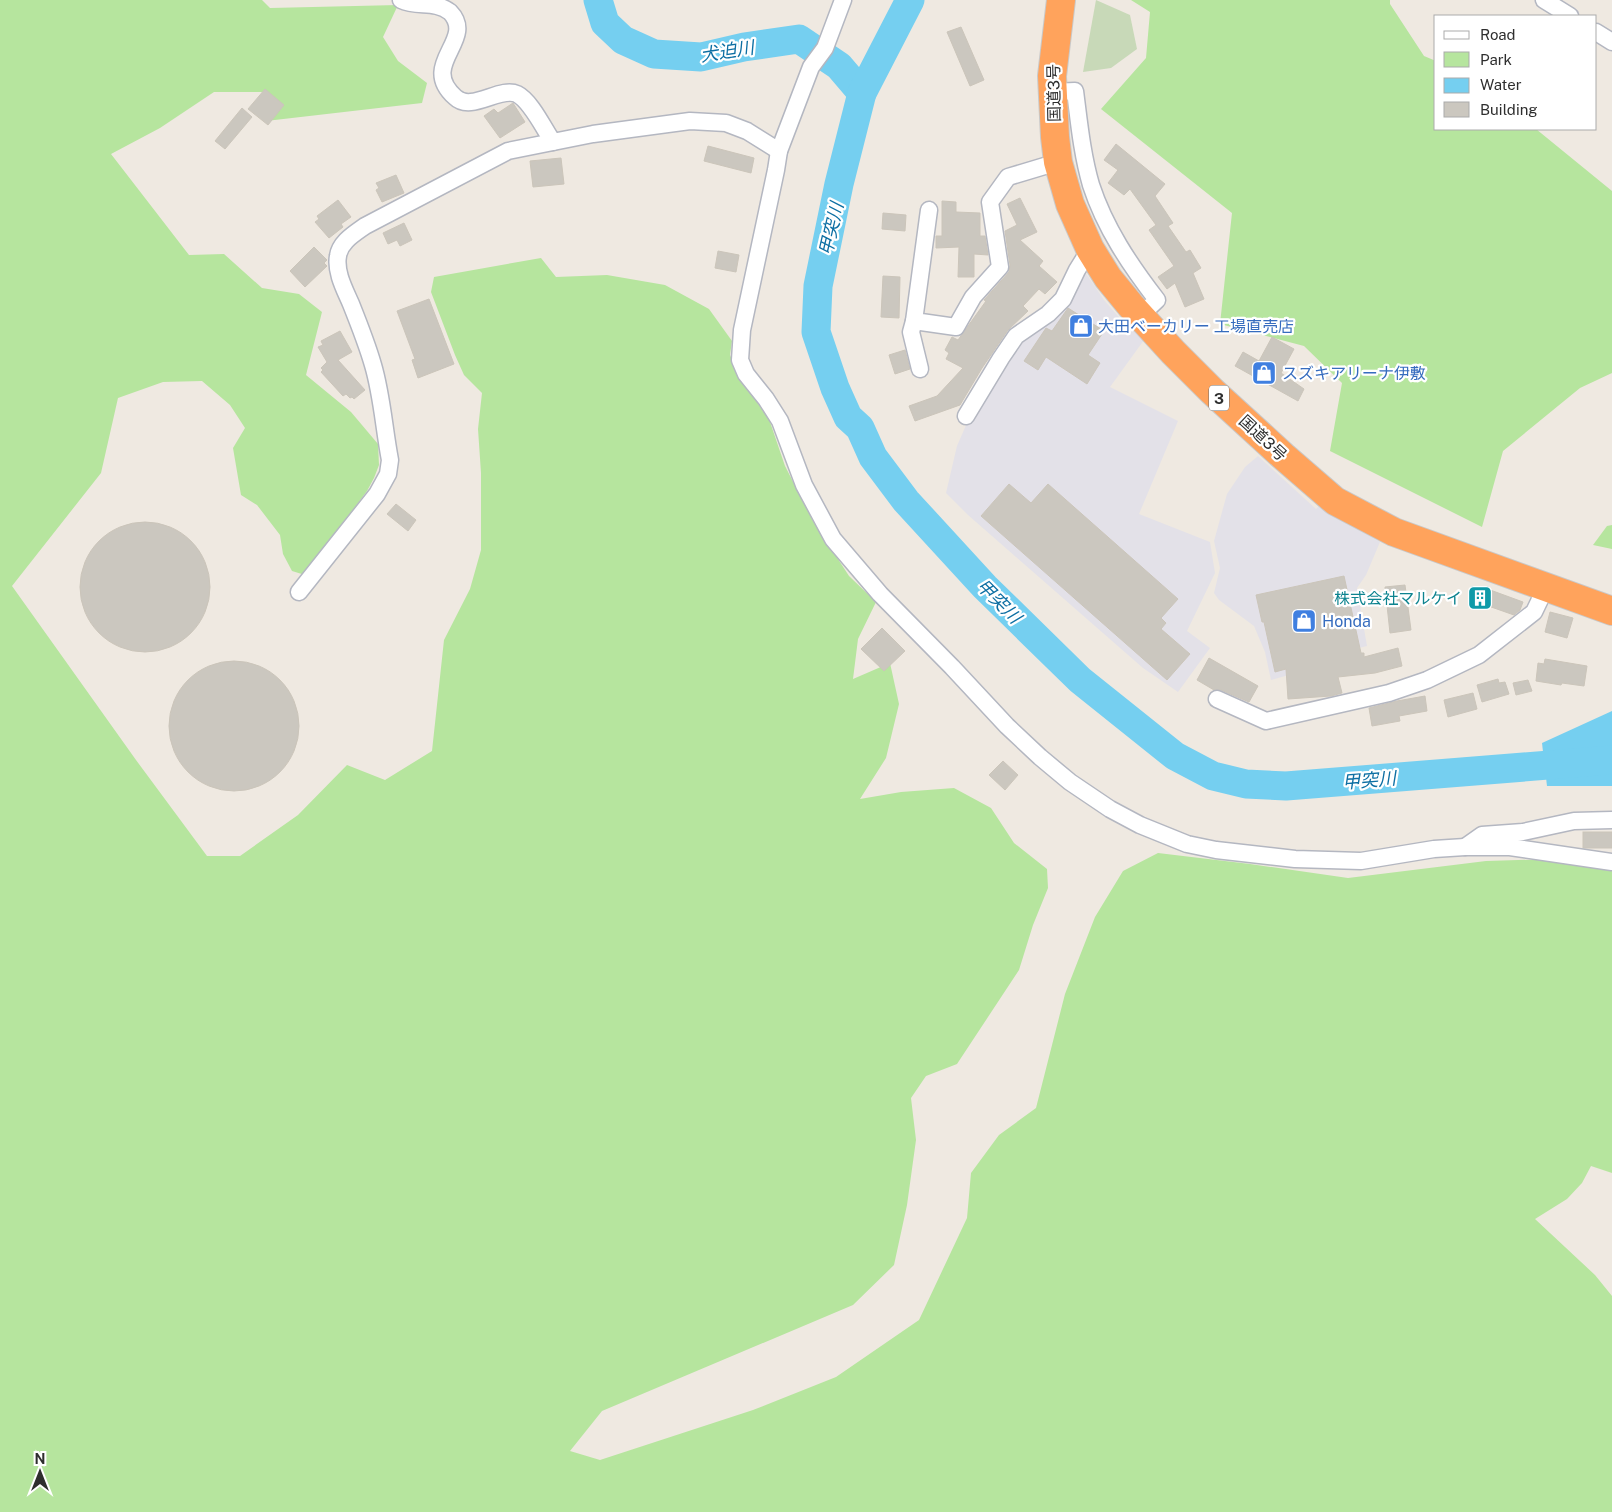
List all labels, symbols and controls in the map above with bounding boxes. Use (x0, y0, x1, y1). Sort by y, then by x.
legend (1434, 15, 1597, 130)
text: Road (1480, 26, 1516, 43)
water label: 犬迫川 (699, 36, 757, 66)
text: Park (1480, 51, 1512, 68)
street label: 国道3号 (1044, 64, 1064, 122)
text: Water (1480, 76, 1522, 93)
text: Building (1480, 101, 1538, 118)
water label: 甲突川 (815, 198, 848, 258)
shop icon: 大田ベーカリー 工場直売店 (1068, 313, 1094, 339)
place label: 大田ベーカリー 工場直売店 (1098, 317, 1294, 336)
shop icon: スズキアリーナ伊敷 (1251, 360, 1277, 386)
place label: スズキアリーナ伊敷 (1282, 364, 1426, 383)
road number: 3 (1209, 386, 1229, 410)
street label: 国道3号 (1235, 411, 1291, 465)
water label: 甲突川 (972, 574, 1027, 629)
building icon: 株式会社マルケイ (1467, 585, 1493, 611)
place label: 株式会社マルケイ (1334, 589, 1462, 608)
shop icon: Honda (1291, 608, 1317, 634)
place label: Honda (1322, 612, 1371, 631)
water label: 甲突川 (1341, 767, 1399, 793)
north arrow (15, 1447, 65, 1497)
text: N (35, 1451, 45, 1467)

